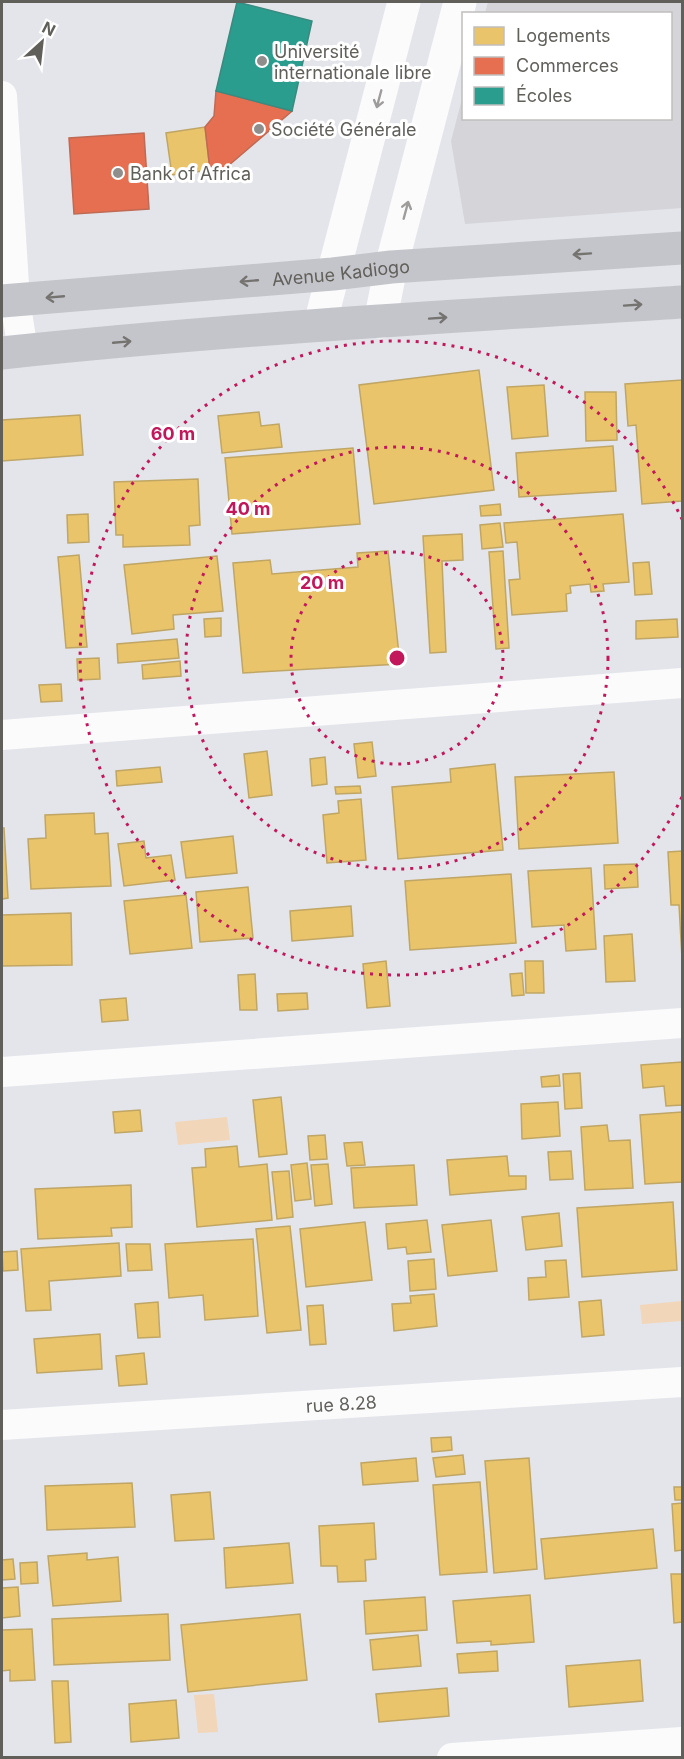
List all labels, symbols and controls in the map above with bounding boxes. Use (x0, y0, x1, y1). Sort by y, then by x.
north arrow (12, 12, 72, 72)
legend (462, 12, 672, 120)
text: N (39, 17, 59, 40)
text: Logements (516, 25, 611, 46)
place label: Université internationale libre (274, 41, 431, 83)
marker: Université internationale libre (255, 54, 269, 68)
text: Commerces (516, 55, 619, 76)
text: Écoles (516, 84, 572, 106)
one-way arrow (372, 89, 384, 108)
place label: Société Générale (271, 119, 417, 140)
marker: Société Générale (252, 122, 266, 136)
place label: Bank of Africa (130, 163, 251, 184)
marker: Bank of Africa (111, 166, 125, 180)
one-way arrow (400, 201, 412, 220)
one-way arrow (573, 249, 593, 260)
street label: Avenue Kadiogo (271, 255, 410, 289)
one-way arrow (240, 276, 260, 287)
one-way arrow (45, 292, 65, 303)
one-way arrow (622, 299, 642, 310)
one-way arrow (428, 312, 448, 323)
one-way arrow (112, 336, 132, 347)
text: 60 m (151, 423, 195, 444)
text: 40 m (226, 498, 271, 519)
text: 20 m (300, 572, 344, 593)
centre of rings (387, 648, 407, 668)
street label: rue 8.28 (305, 1391, 377, 1416)

